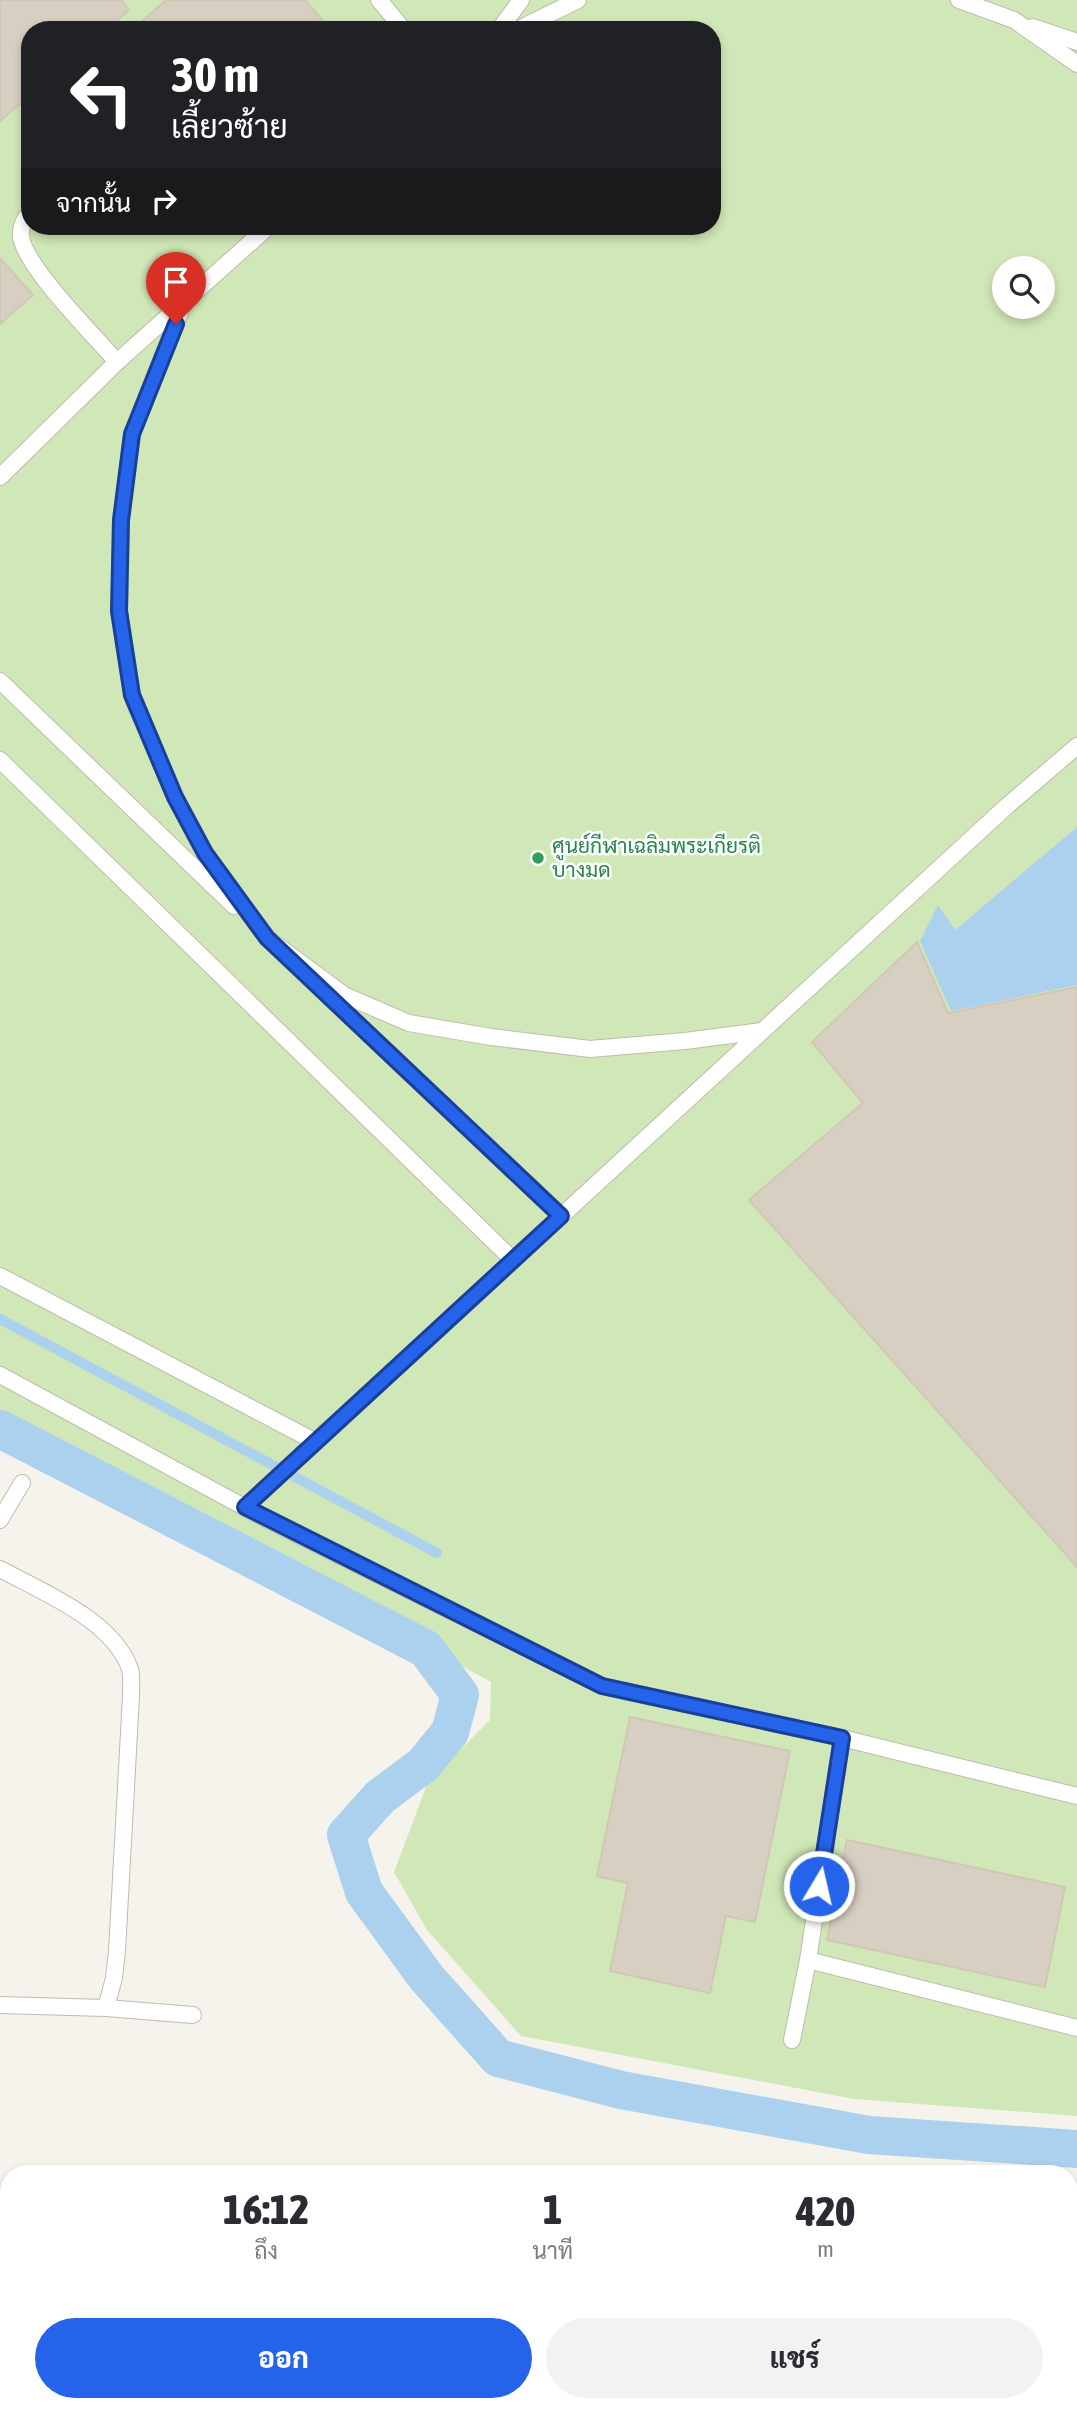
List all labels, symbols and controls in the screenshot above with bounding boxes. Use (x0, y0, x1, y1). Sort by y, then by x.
text: 30 m (171, 46, 259, 102)
icon: left (56, 49, 147, 140)
text: เลี้ยวซ้าย (171, 108, 288, 145)
icon: right (145, 182, 183, 220)
text: จากนั้น (56, 188, 131, 218)
pin (146, 252, 206, 324)
map controls (992, 256, 1055, 319)
button: search (992, 256, 1055, 319)
icon: arrive (157, 263, 195, 301)
place label: ศูนย์กีฬาเฉลิมพระเกียรติ บางมด (552, 832, 761, 881)
marker: ศูนย์กีฬาเฉลิมพระเกียรติ บางมด (530, 850, 546, 866)
position arrow (782, 1849, 856, 1923)
text: 16:12 (223, 2185, 309, 2233)
text: 1 (543, 2185, 562, 2233)
text: 420 (796, 2187, 855, 2235)
text: m (817, 2236, 834, 2262)
text: ถึง (254, 2238, 278, 2264)
text: นาที (532, 2238, 573, 2264)
button: ออก (35, 2318, 532, 2398)
button: แชร์ (546, 2318, 1043, 2398)

